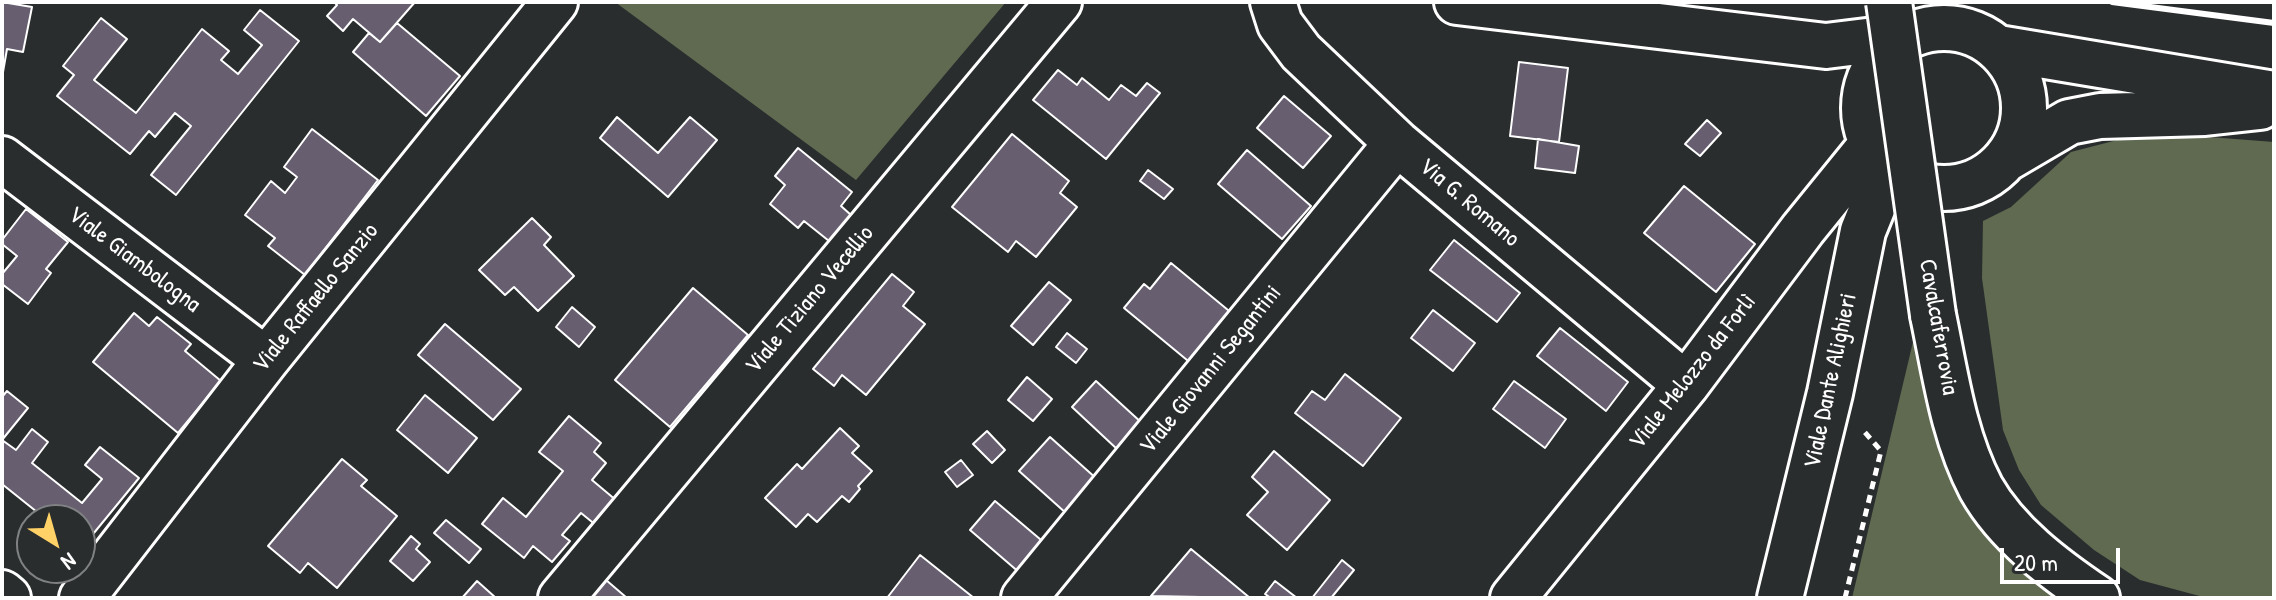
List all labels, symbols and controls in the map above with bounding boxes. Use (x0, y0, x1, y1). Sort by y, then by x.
street label: Via G. Romano (1413, 153, 1525, 253)
street label: Viale Giambologna (62, 201, 206, 319)
street label: Viale Raffaello Sanzio (247, 218, 385, 378)
street label: Viale Tiziano Vecellio (740, 220, 880, 380)
street label: Cavalcaferrovia (1912, 257, 1964, 397)
street label: Viale Giovanni Segantini (1134, 280, 1288, 460)
street label: Viale Melozzo da Forlì (1623, 289, 1763, 455)
street label: Viale Dante Alighieri (1798, 291, 1864, 471)
north arrow (16, 504, 96, 584)
scale bar (2004, 532, 2124, 582)
text: N (56, 546, 83, 577)
text: 20 m (2014, 546, 2058, 578)

